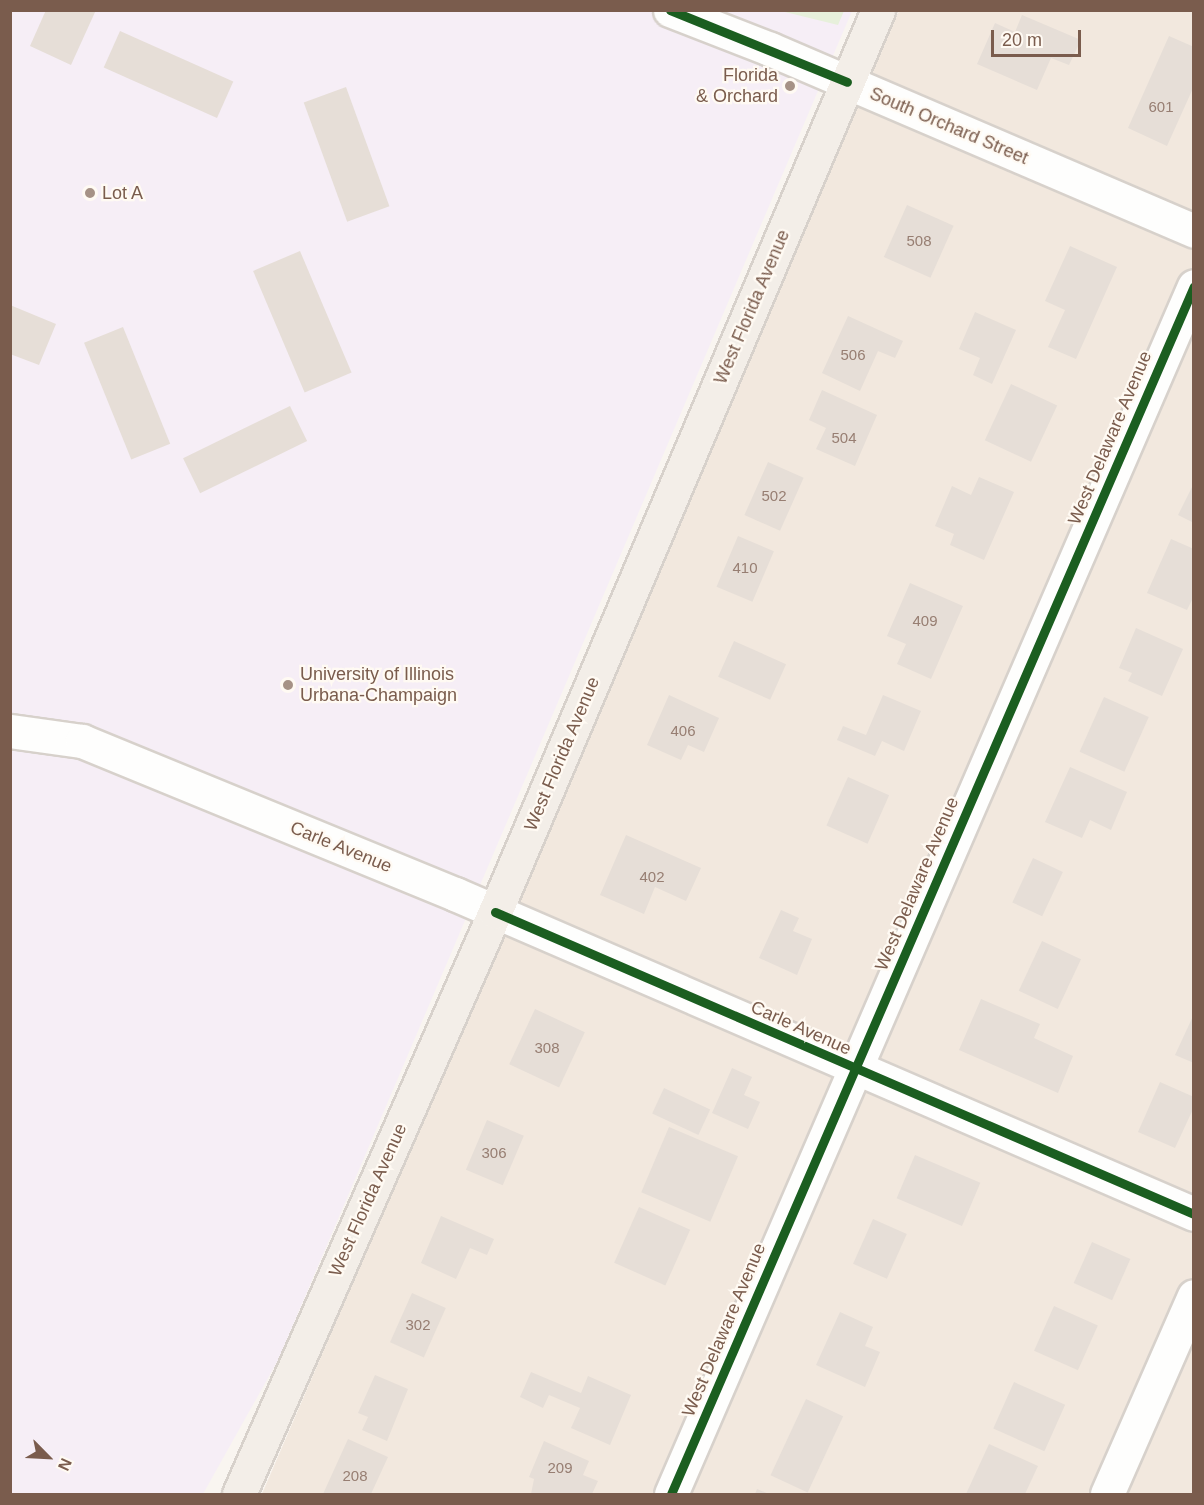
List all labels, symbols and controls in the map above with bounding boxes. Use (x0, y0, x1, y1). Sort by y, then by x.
scale bar (994, 18, 1084, 56)
text: 20 m (1002, 30, 1042, 50)
place label: Florida & Orchard (696, 65, 778, 107)
marker: Florida & Orchard (783, 79, 797, 93)
street label: South Orchard Street (866, 83, 1032, 169)
house number: 601 (1148, 98, 1174, 116)
place label: Lot A (102, 182, 144, 204)
marker: Lot A (83, 186, 97, 200)
street label: West Florida Avenue (710, 226, 794, 388)
house number: 508 (906, 232, 932, 250)
house number: 506 (840, 346, 866, 364)
street label: West Delaware Avenue (1063, 348, 1157, 528)
house number: 504 (831, 429, 857, 447)
house number: 502 (761, 487, 787, 505)
house number: 410 (732, 559, 758, 577)
house number: 409 (912, 612, 938, 630)
place label: University of Illinois Urbana-Champaign (300, 664, 457, 706)
street label: West Florida Avenue (520, 673, 604, 835)
marker: University of Illinois Urbana-Champaign (281, 678, 295, 692)
house number: 406 (670, 722, 696, 740)
street label: West Delaware Avenue (870, 794, 964, 974)
street label: Carle Avenue (287, 817, 395, 877)
house number: 402 (639, 868, 665, 886)
street label: Carle Avenue (747, 996, 855, 1060)
house number: 308 (534, 1039, 560, 1057)
street label: West Florida Avenue (324, 1120, 412, 1280)
house number: 306 (481, 1144, 507, 1162)
street label: West Delaware Avenue (677, 1240, 771, 1420)
house number: 302 (405, 1316, 431, 1334)
north arrow (18, 1427, 78, 1487)
text: N (55, 1456, 75, 1473)
house number: 209 (547, 1459, 573, 1477)
house number: 208 (342, 1467, 368, 1485)

